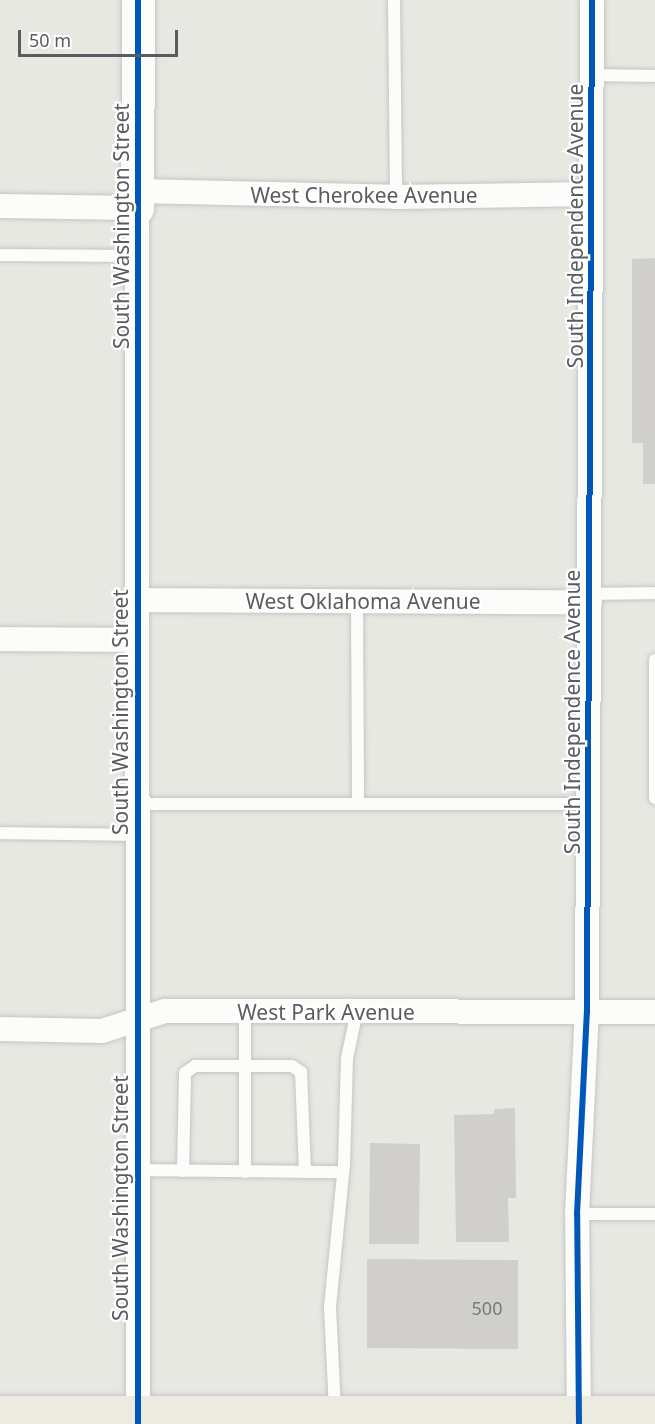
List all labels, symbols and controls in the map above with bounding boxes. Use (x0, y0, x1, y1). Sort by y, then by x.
scale bar (21, 18, 182, 56)
text: 50 m (29, 28, 71, 52)
street label: South Independence Avenue (562, 84, 588, 368)
street label: South Washington Street (108, 103, 134, 349)
street label: West Cherokee Avenue (250, 182, 478, 208)
street label: South Independence Avenue (559, 570, 585, 854)
street label: West Oklahoma Avenue (245, 588, 481, 614)
street label: South Washington Street (107, 589, 133, 835)
street label: West Park Avenue (237, 999, 415, 1025)
street label: South Washington Street (107, 1075, 133, 1321)
house number: 500 (472, 1297, 502, 1319)

